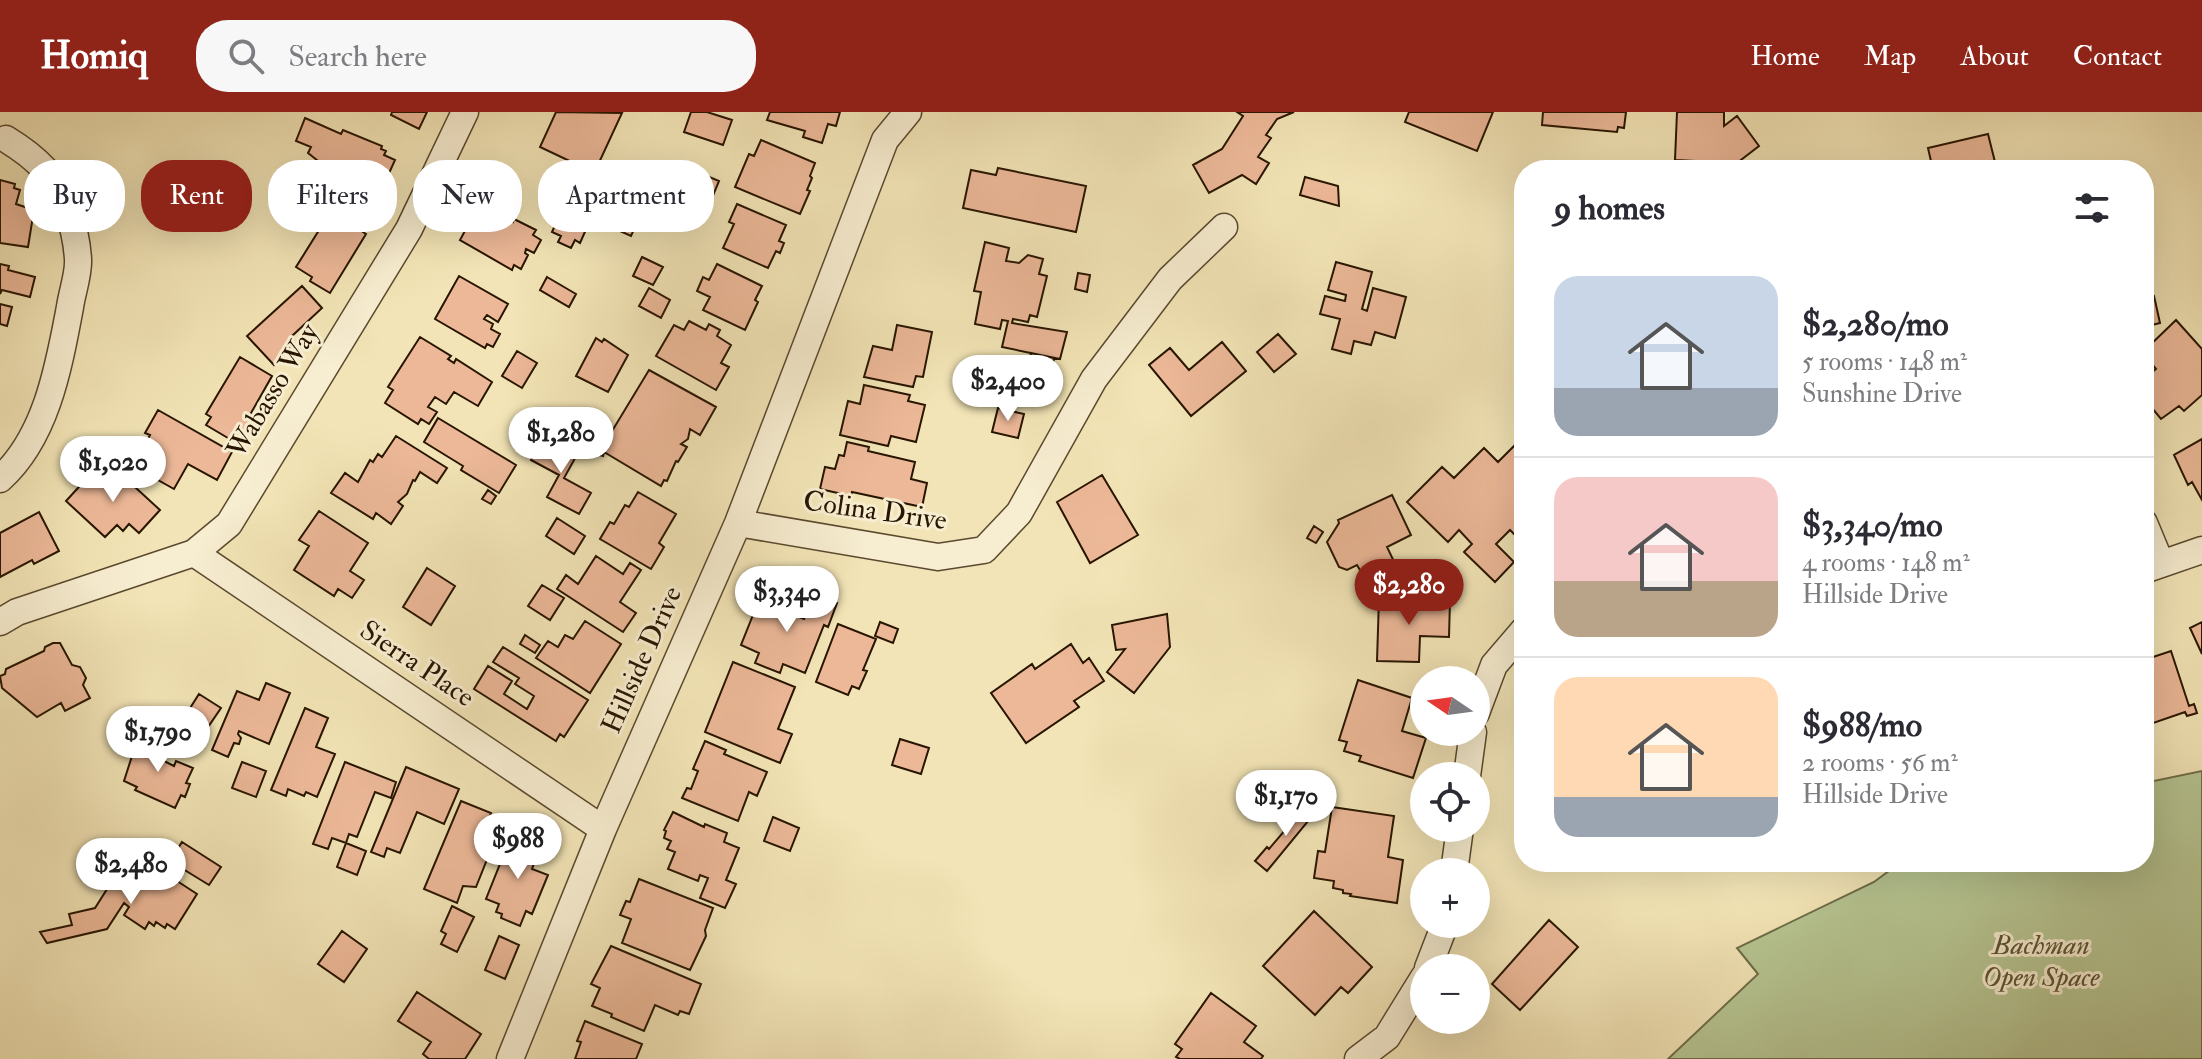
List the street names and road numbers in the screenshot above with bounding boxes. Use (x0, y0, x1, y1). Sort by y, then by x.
street label: Wabasso Way (219, 317, 327, 466)
street label: Colina Drive (801, 484, 949, 538)
street label: Hillside Drive (594, 581, 690, 739)
street label: Sierra Place (353, 613, 481, 715)

